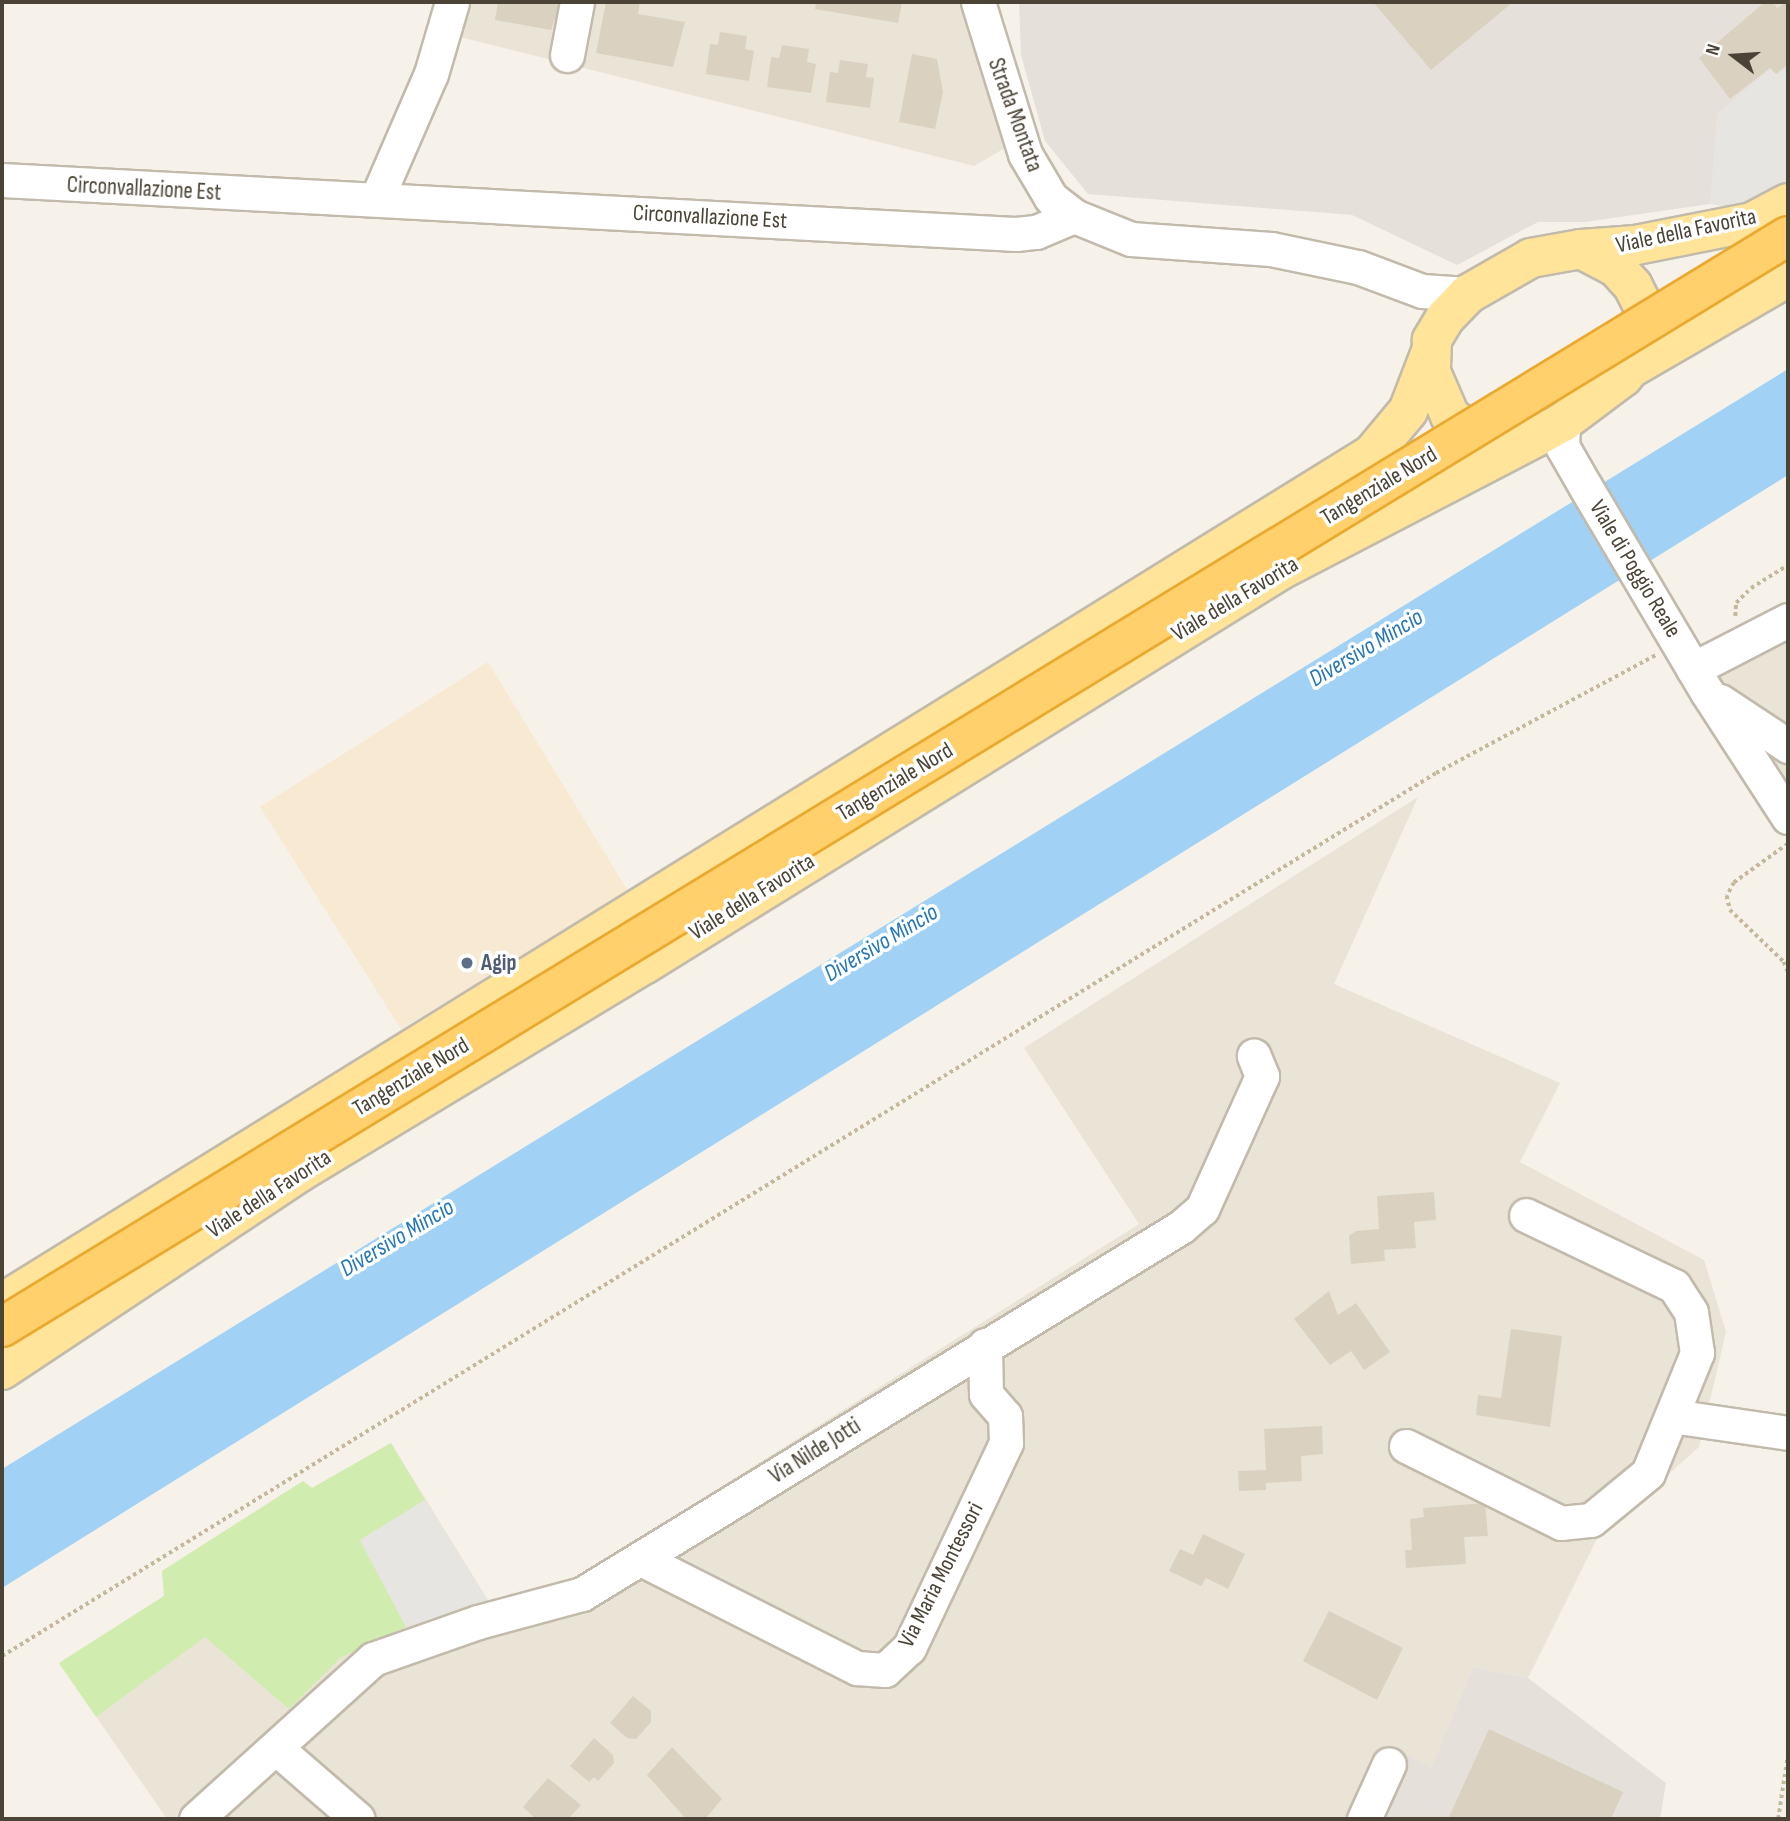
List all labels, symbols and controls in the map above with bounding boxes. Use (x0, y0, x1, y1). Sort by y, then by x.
north arrow (1699, 21, 1769, 91)
text: N (1701, 41, 1726, 58)
street label: Strada Montata (982, 54, 1048, 176)
street label: Circonvallazione Est (66, 171, 222, 207)
street label: Circonvallazione Est (632, 199, 788, 235)
street label: Viale della Favorita (1613, 203, 1759, 259)
street label: Tangenziale Nord (1316, 441, 1442, 531)
street label: Viale di Poggio Reale (1583, 495, 1687, 643)
street label: Viale della Favorita (1167, 550, 1303, 648)
water label: Diversivo Mincio (1304, 603, 1428, 693)
street label: Tangenziale Nord (832, 737, 958, 827)
street label: Viale della Favorita (684, 848, 820, 946)
water label: Diversivo Mincio (819, 898, 943, 988)
place label: Agip (481, 949, 516, 977)
marker: Agip (459, 955, 475, 971)
street label: Tangenziale Nord (348, 1032, 474, 1122)
street label: Viale della Favorita (202, 1144, 336, 1244)
water label: Diversivo Mincio (335, 1193, 459, 1283)
street label: Via Nilde Jotti (764, 1412, 866, 1490)
street label: Via Maria Montessori (893, 1498, 989, 1652)

